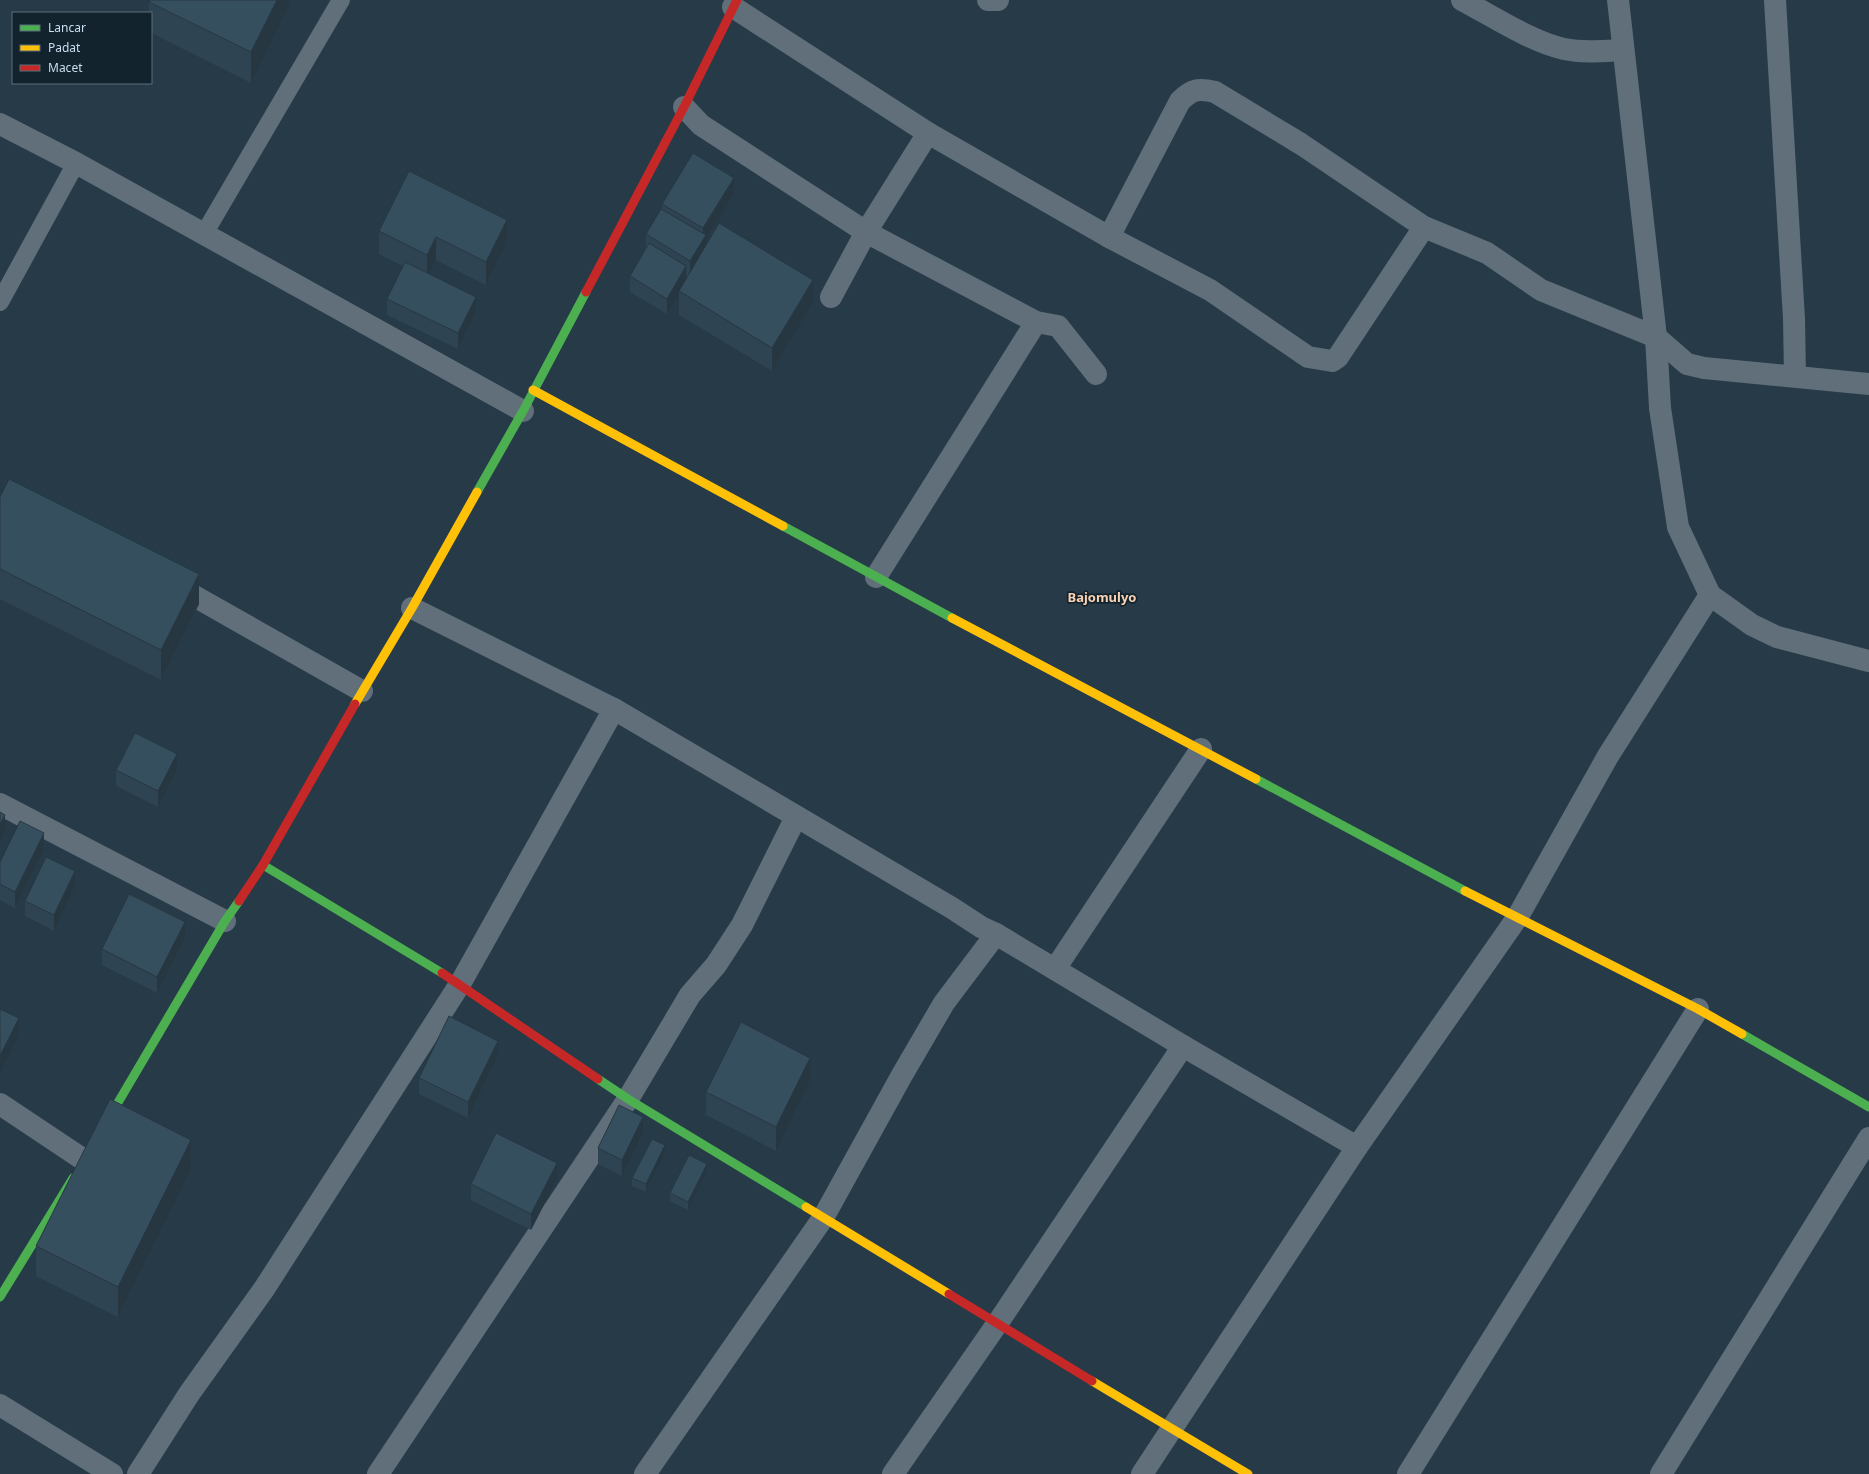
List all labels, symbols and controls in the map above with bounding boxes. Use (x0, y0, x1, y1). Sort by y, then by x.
legend (12, 12, 152, 84)
text: Lancar (48, 19, 86, 36)
text: Padat (48, 39, 81, 56)
text: Macet (48, 59, 83, 76)
district label: Bajomulyo (1068, 588, 1136, 606)

